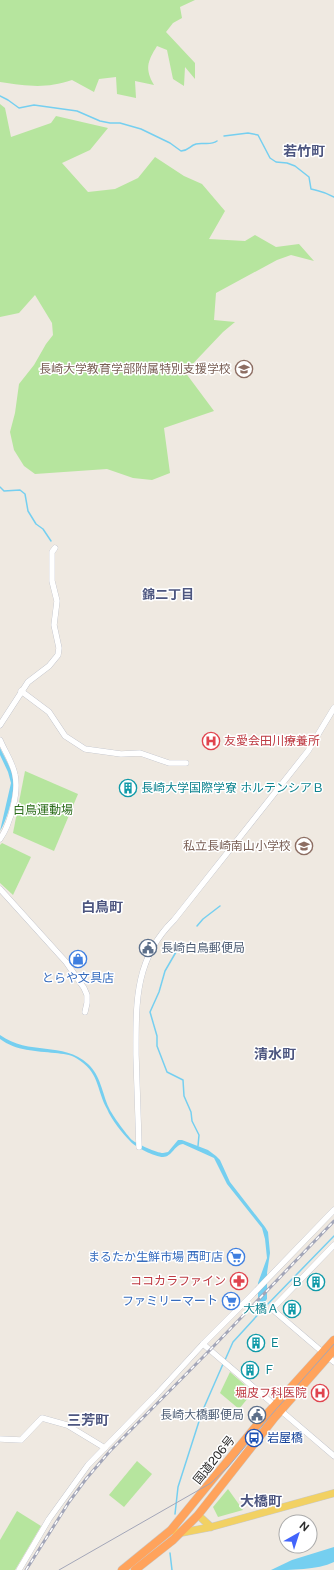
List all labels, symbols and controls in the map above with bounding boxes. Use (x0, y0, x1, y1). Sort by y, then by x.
district label: 若竹町 (283, 143, 325, 159)
school or university icon: 長崎大学教育学部附属特別支援学校 (234, 359, 254, 379)
place label: 長崎大学教育学部附属特別支援学校 (39, 362, 231, 376)
district label: 錦二丁目 (142, 587, 194, 602)
hospital icon: 友愛会田川療養所 (201, 731, 221, 751)
place label: 友愛会田川療養所 (224, 734, 320, 748)
building icon: 長崎大学国際学寮 ホルテンシアＢ (118, 778, 138, 798)
place label: 長崎大学国際学寮 ホルテンシアＢ (141, 781, 324, 795)
park label: 白鳥運動場 (13, 803, 73, 817)
school or university icon: 私立長崎南山小学校 (294, 836, 314, 856)
place label: 私立長崎南山小学校 (183, 839, 291, 853)
district label: 白鳥町 (81, 899, 123, 915)
public building icon: 長崎白鳥郵便局 (138, 938, 158, 958)
place label: 長崎白鳥郵便局 (161, 941, 245, 955)
shop icon: とらや文具店 (68, 949, 88, 969)
place label: とらや文具店 (42, 971, 114, 985)
district label: 清水町 (254, 1046, 296, 1062)
supermarket icon: まるたか生鮮市場 西町店 (226, 1247, 246, 1267)
place label: まるたか生鮮市場 西町店 (88, 1250, 223, 1264)
pharmacy icon: ココカラファイン (229, 1271, 249, 1291)
building icon: Ｂ (306, 1272, 326, 1292)
place label: ココカラファイン (130, 1274, 226, 1288)
place label: Ｂ (291, 1275, 303, 1289)
supermarket icon: ファミリーマート (221, 1291, 241, 1311)
place label: ファミリーマート (122, 1294, 218, 1308)
building icon: 大橋Ａ (282, 1299, 302, 1319)
place label: 大橋Ａ (243, 1302, 279, 1316)
building icon: Ｅ (246, 1333, 266, 1353)
place label: Ｅ (269, 1336, 281, 1350)
building icon: Ｆ (240, 1360, 260, 1380)
place label: Ｆ (263, 1363, 275, 1377)
hospital icon: 堀皮フ科医院 (310, 1383, 330, 1403)
place label: 堀皮フ科医院 (235, 1386, 307, 1400)
public building icon: 長崎大橋郵便局 (247, 1405, 267, 1425)
place label: 長崎大橋郵便局 (160, 1408, 244, 1422)
district label: 三芳町 (67, 1412, 109, 1428)
bus stop icon: 岩屋橋 (244, 1428, 264, 1448)
place label: 岩屋橋 (267, 1431, 303, 1445)
street label: 国道206号 (190, 1433, 238, 1487)
district label: 大橋町 (240, 1493, 282, 1509)
north arrow (278, 1514, 318, 1554)
text: N (297, 1519, 311, 1534)

